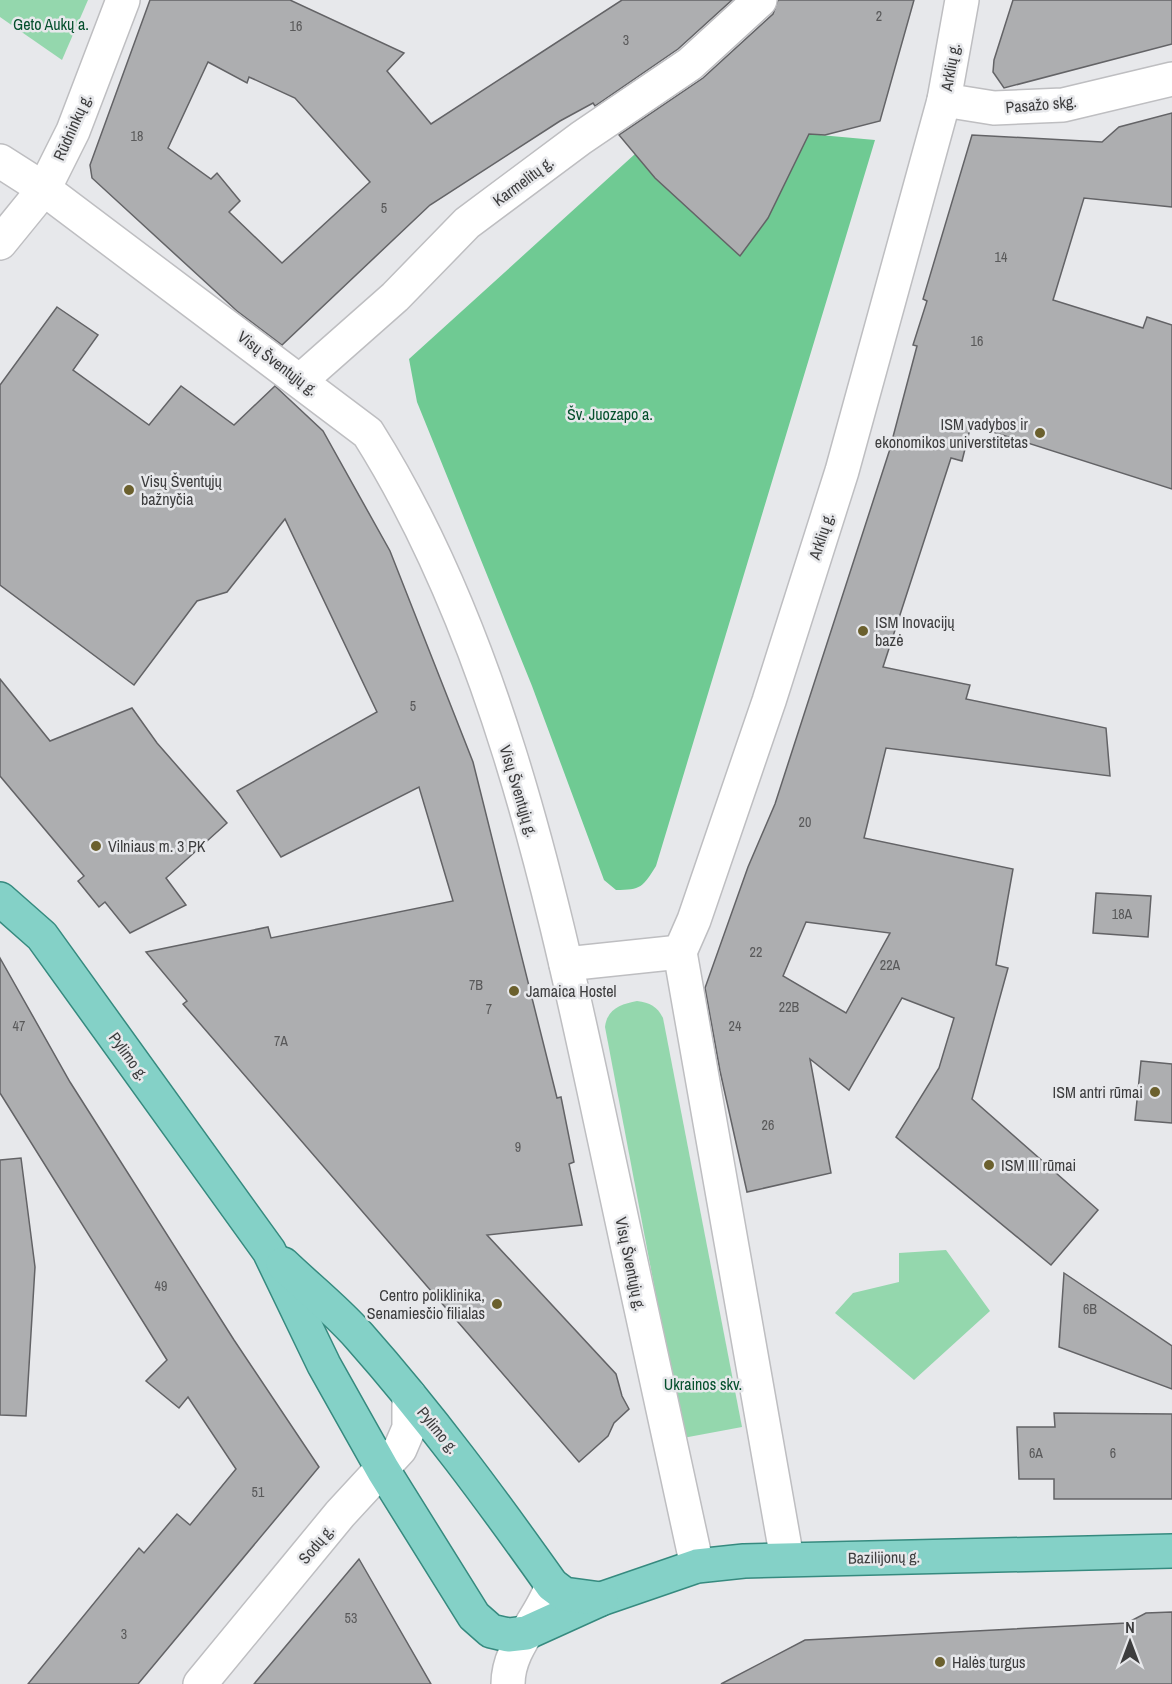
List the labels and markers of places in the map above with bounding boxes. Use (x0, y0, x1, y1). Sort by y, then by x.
place label: ISM vadybos ir ekonomikos universtitetas (875, 413, 1029, 453)
marker: ISM vadybos ir ekonomikos universtitetas (1033, 426, 1047, 440)
place label: Visų Šventųjų bažnyčia (141, 470, 222, 510)
marker: Visų Šventųjų bažnyčia (122, 483, 136, 497)
place label: ISM Inovacijų bazė (875, 611, 955, 651)
marker: ISM Inovacijų bazė (856, 624, 870, 638)
place label: Vilniaus m. 3 PK (108, 835, 206, 857)
marker: Vilniaus m. 3 PK (89, 839, 103, 853)
place label: Jamaica Hostel (526, 980, 617, 1002)
marker: Jamaica Hostel (507, 984, 521, 998)
place label: ISM antri rūmai (1053, 1081, 1143, 1103)
marker: ISM antri rūmai (1148, 1085, 1162, 1099)
place label: ISM III rūmai (1001, 1154, 1076, 1176)
marker: ISM III rūmai (982, 1158, 996, 1172)
place label: Centro poliklinika, Senamiesčio filialas (367, 1284, 485, 1324)
marker: Centro poliklinika, Senamiesčio filialas (490, 1297, 504, 1311)
place label: Halės turgus (952, 1651, 1026, 1673)
marker: Halės turgus (933, 1655, 947, 1669)

